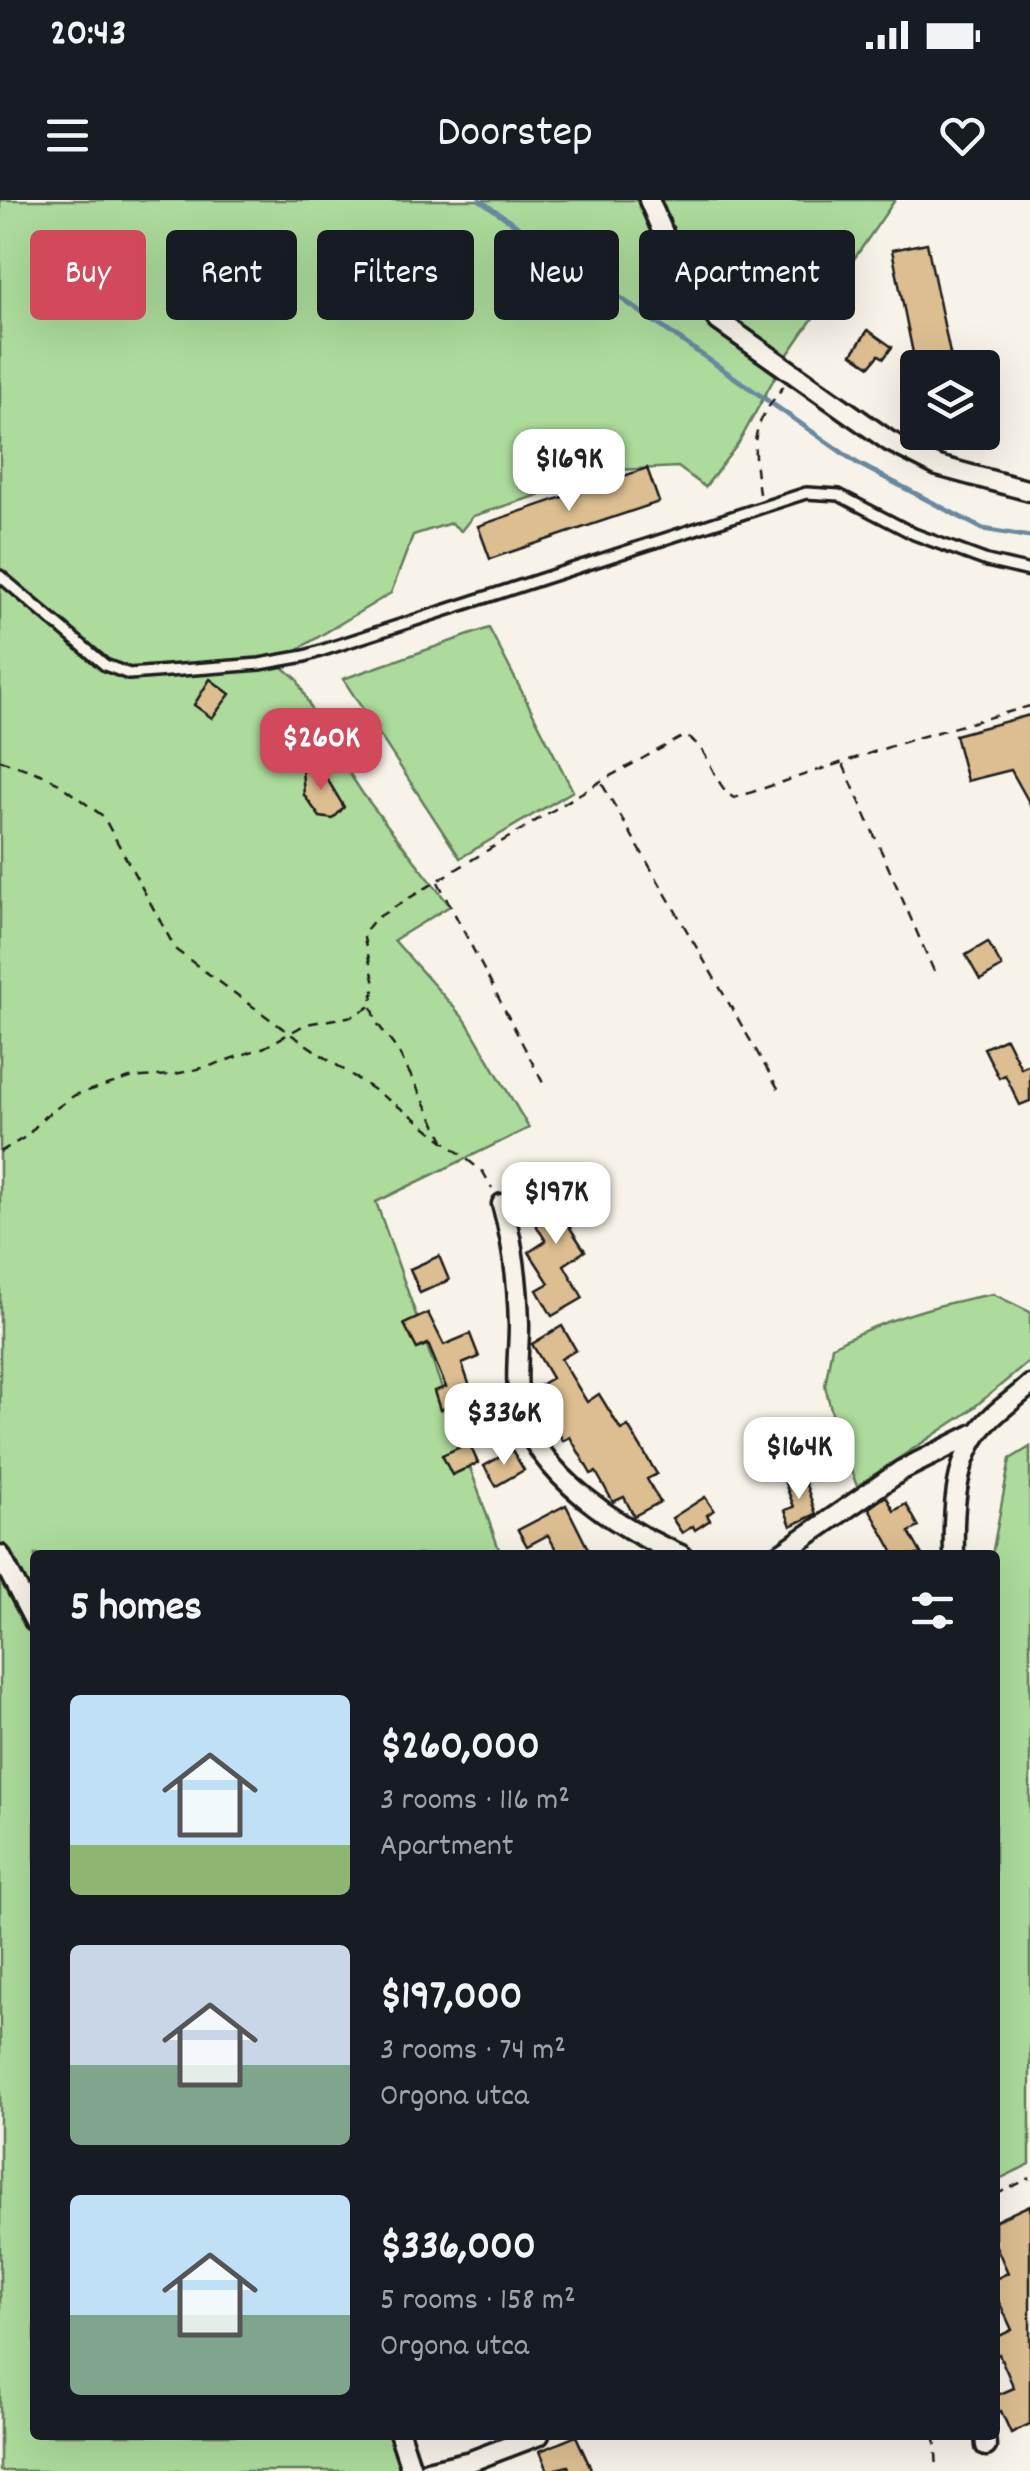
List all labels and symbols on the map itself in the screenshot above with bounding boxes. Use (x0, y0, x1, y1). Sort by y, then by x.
pin: $169K (499, 429, 639, 514)
pin: $260K (251, 708, 391, 793)
pin: $197K (486, 1162, 626, 1247)
pin: $336K (434, 1383, 574, 1468)
pin: $164K (729, 1417, 869, 1502)

